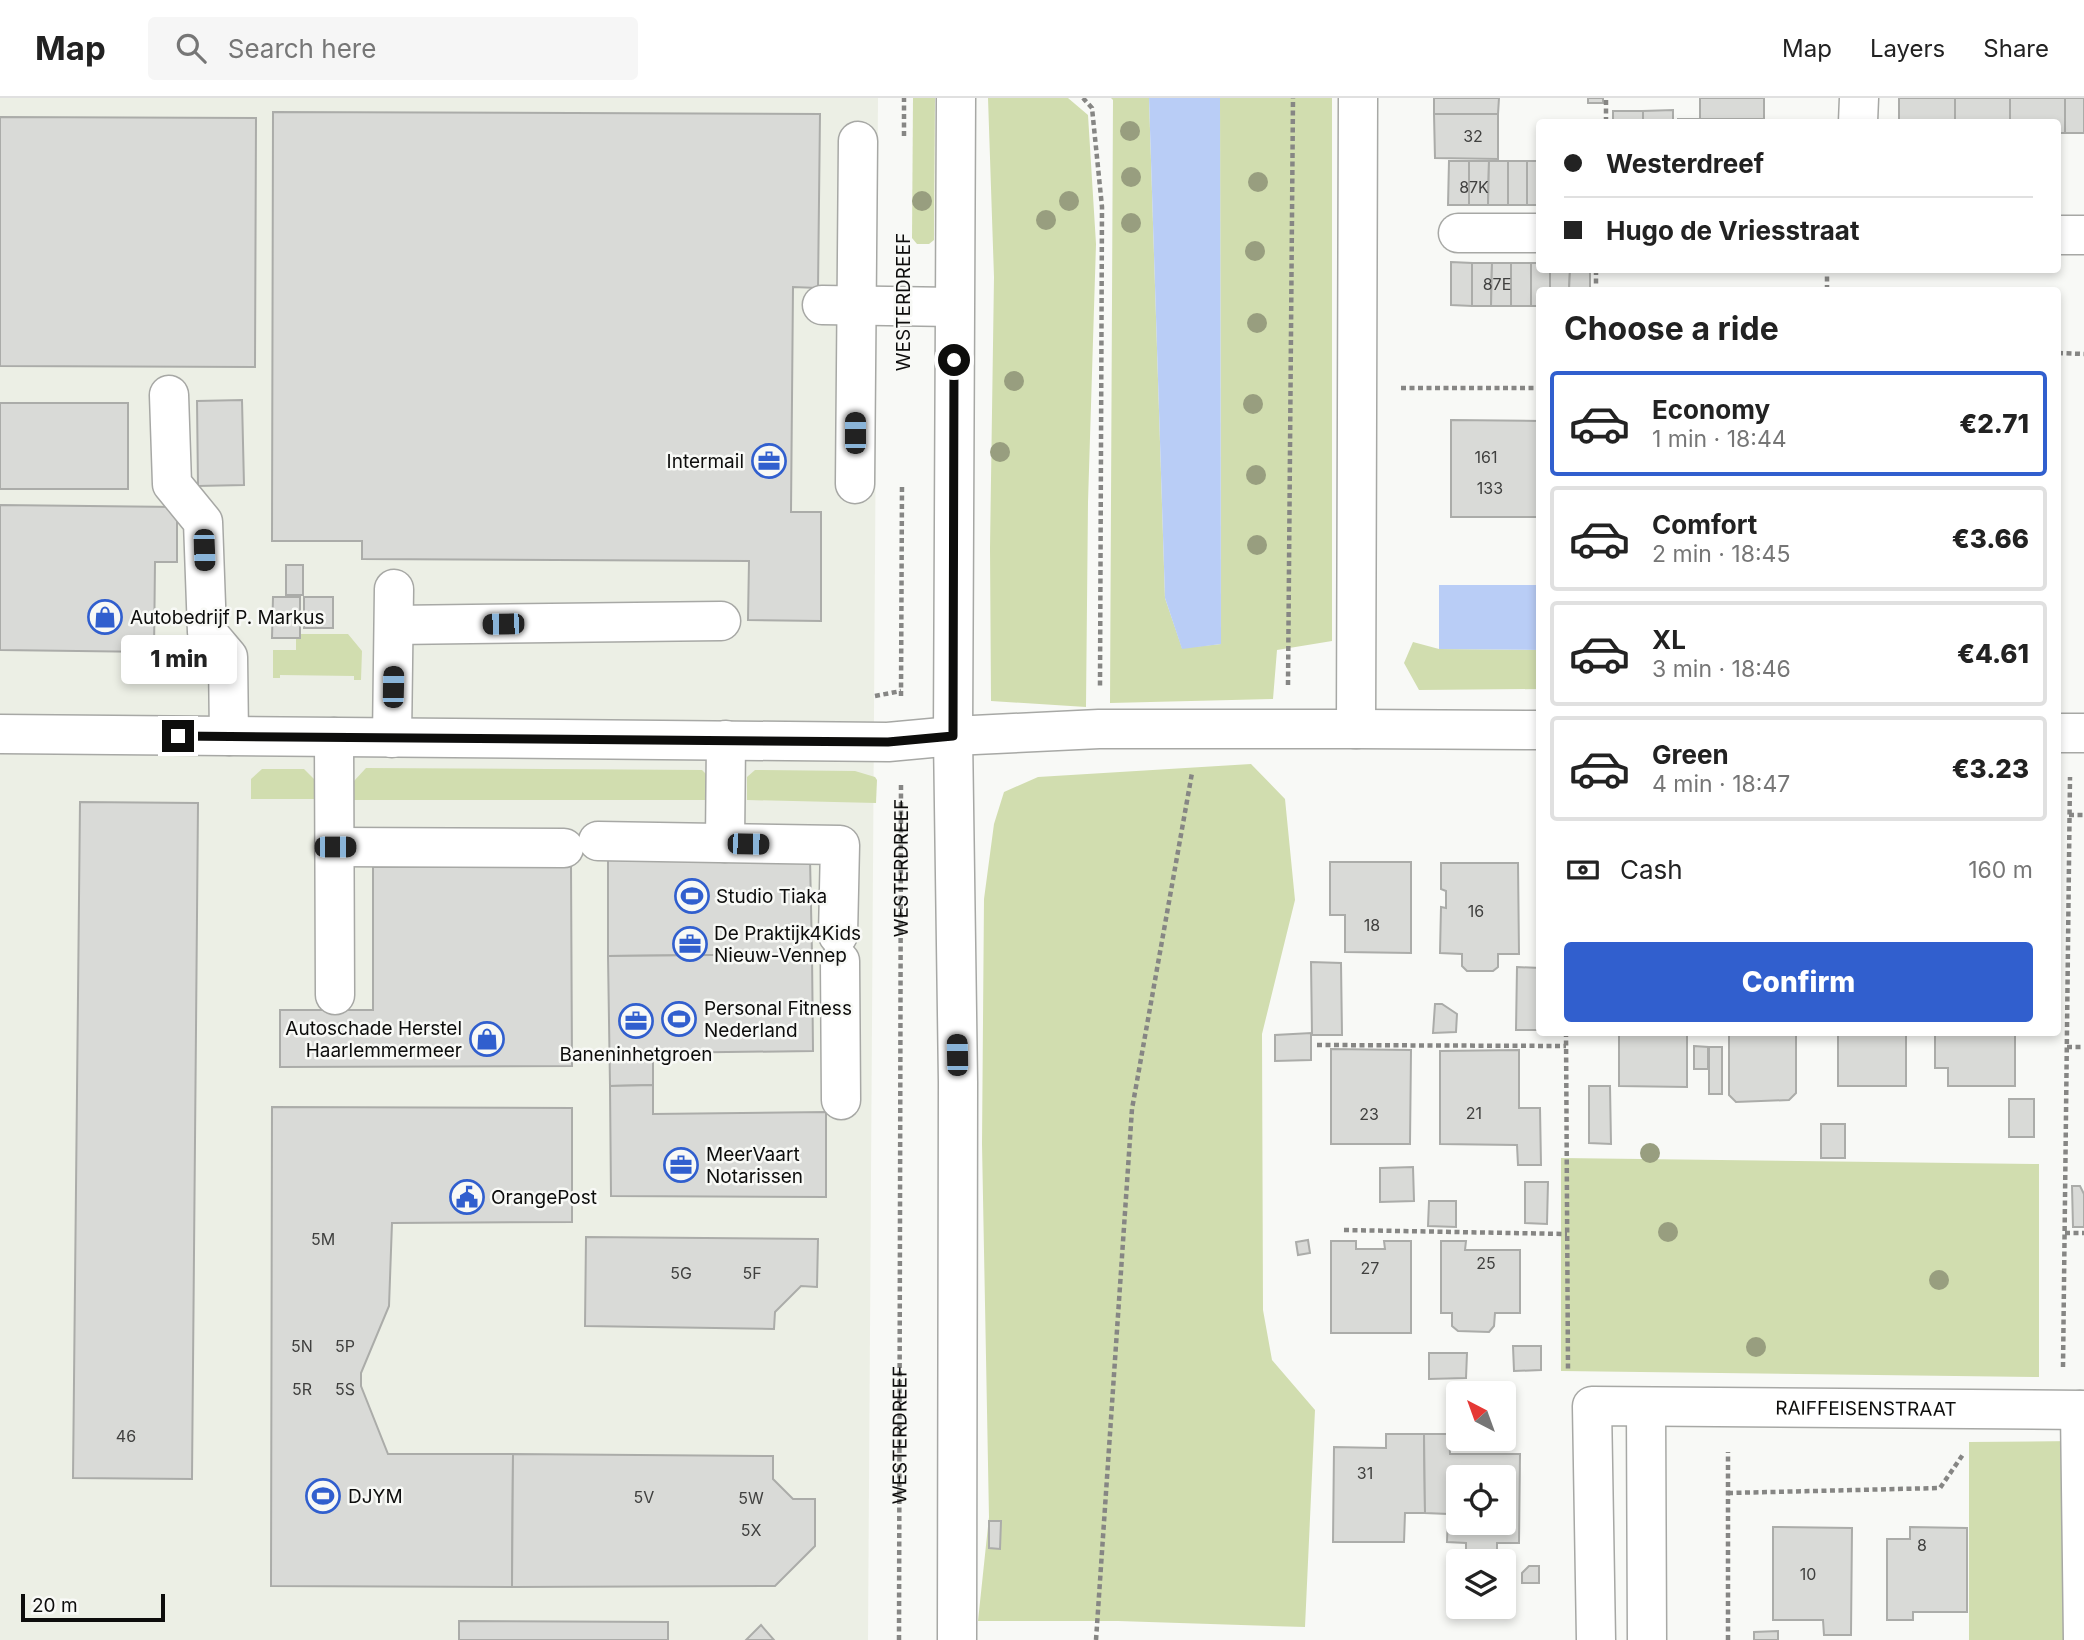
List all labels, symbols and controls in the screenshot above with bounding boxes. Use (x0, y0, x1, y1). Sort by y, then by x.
search box (148, 17, 638, 80)
text: Map (35, 28, 106, 68)
icon: search (172, 29, 210, 67)
text: Search here (228, 33, 376, 64)
text: Map (1782, 34, 1832, 63)
text: Layers (1870, 34, 1945, 63)
text: Share (1983, 34, 2049, 63)
house number: 32 (1463, 126, 1483, 146)
text: Westerdreef (1606, 148, 1764, 179)
house number: 87K (1459, 177, 1489, 197)
text: Hugo de Vriesstraat (1606, 215, 1860, 246)
street label: WESTERDREEF (892, 233, 915, 371)
house number: 87E (1483, 274, 1511, 294)
text: Choose a ride (1564, 309, 1779, 348)
route start (938, 344, 970, 376)
icon: car (1568, 392, 1631, 455)
text: Economy (1652, 394, 1770, 425)
text: €2.71 (1959, 408, 2029, 439)
car (845, 412, 866, 454)
text: 1 min · 18:44 (1652, 425, 1787, 453)
office icon: Intermail (750, 442, 788, 480)
house number: 161 (1475, 447, 1497, 467)
place label: Intermail (667, 450, 744, 473)
house number: 133 (1477, 478, 1503, 498)
icon: car (1568, 507, 1631, 570)
text: Comfort (1652, 509, 1757, 540)
text: €3.66 (1952, 523, 2029, 554)
car (193, 529, 216, 571)
text: 2 min · 18:45 (1652, 540, 1790, 568)
shop icon: Autobedrijf P. Markus (86, 598, 124, 636)
place label: Autobedrijf P. Markus (130, 606, 324, 629)
car (482, 613, 525, 635)
icon: car (1568, 622, 1631, 685)
text: XL (1652, 624, 1686, 655)
callout: 1 min (120, 634, 236, 684)
text: €4.61 (1957, 638, 2029, 669)
text: 1 min (150, 645, 208, 673)
text: 3 min · 18:46 (1652, 655, 1791, 683)
car (383, 666, 404, 708)
route end (162, 720, 194, 752)
icon: car (1568, 737, 1631, 800)
text: Green (1652, 739, 1729, 770)
text: €3.23 (1952, 753, 2029, 784)
text: 4 min · 18:47 (1652, 770, 1790, 798)
street label: WESTERDREEF (890, 799, 913, 937)
car (727, 833, 770, 855)
car (315, 837, 357, 858)
icon: cash (1564, 851, 1602, 889)
text: Cash (1620, 854, 1683, 885)
text: 160 m (1968, 856, 2033, 884)
sports icon: Studio Tiaka (673, 877, 711, 915)
place label: Studio Tiaka (716, 885, 827, 908)
house number: 16 (1468, 901, 1484, 921)
house number: 18 (1364, 915, 1380, 935)
place label: De Praktijk4Kids Nieuw-Vennep (714, 922, 861, 967)
office icon: De Praktijk4Kids Nieuw-Vennep (671, 925, 709, 963)
button: Confirm (1564, 942, 2033, 1022)
place label: Personal Fitness Nederland (704, 997, 852, 1042)
sports icon: Personal Fitness Nederland (660, 1000, 698, 1038)
office icon: Baneninhetgroen (617, 1002, 655, 1040)
place label: Autoschade Herstel Haarlemmermeer (285, 1017, 462, 1062)
shop icon: Autoschade Herstel Haarlemmermeer (468, 1020, 506, 1058)
car (947, 1034, 968, 1076)
place label: Baneninhetgroen (560, 1043, 712, 1066)
house number: 21 (1466, 1103, 1482, 1123)
house number: 23 (1359, 1104, 1379, 1124)
place label: MeerVaart Notarissen (706, 1143, 803, 1188)
office icon: MeerVaart Notarissen (662, 1146, 700, 1184)
public building icon: OrangePost (448, 1178, 486, 1216)
place label: OrangePost (491, 1186, 597, 1209)
house number: 5M (311, 1229, 335, 1249)
house number: 25 (1476, 1253, 1496, 1273)
house number: 27 (1361, 1258, 1379, 1278)
house number: 5G (670, 1263, 692, 1283)
house number: 5F (742, 1263, 762, 1283)
house number: 5N (291, 1336, 313, 1356)
house number: 5P (335, 1336, 355, 1356)
street label: WESTERDREEF (888, 1366, 912, 1504)
house number: 5R (292, 1379, 312, 1399)
house number: 5S (335, 1379, 355, 1399)
north arrow (1446, 1381, 1516, 1451)
map controls (1446, 1381, 1516, 1619)
street label: RAIFFEISENSTRAAT (1775, 1396, 1957, 1421)
house number: 46 (116, 1426, 136, 1446)
house number: 31 (1357, 1463, 1373, 1483)
button: locate (1446, 1465, 1516, 1535)
sports icon: DJYM (304, 1477, 342, 1515)
place label: DJYM (348, 1485, 403, 1508)
house number: 5V (634, 1487, 654, 1507)
house number: 5W (738, 1488, 764, 1508)
house number: 5X (741, 1520, 761, 1540)
house number: 8 (1917, 1535, 1927, 1555)
button: layers (1446, 1549, 1516, 1619)
house number: 10 (1800, 1564, 1816, 1584)
scale bar (21, 1591, 164, 1623)
text: 20 m (32, 1594, 78, 1617)

